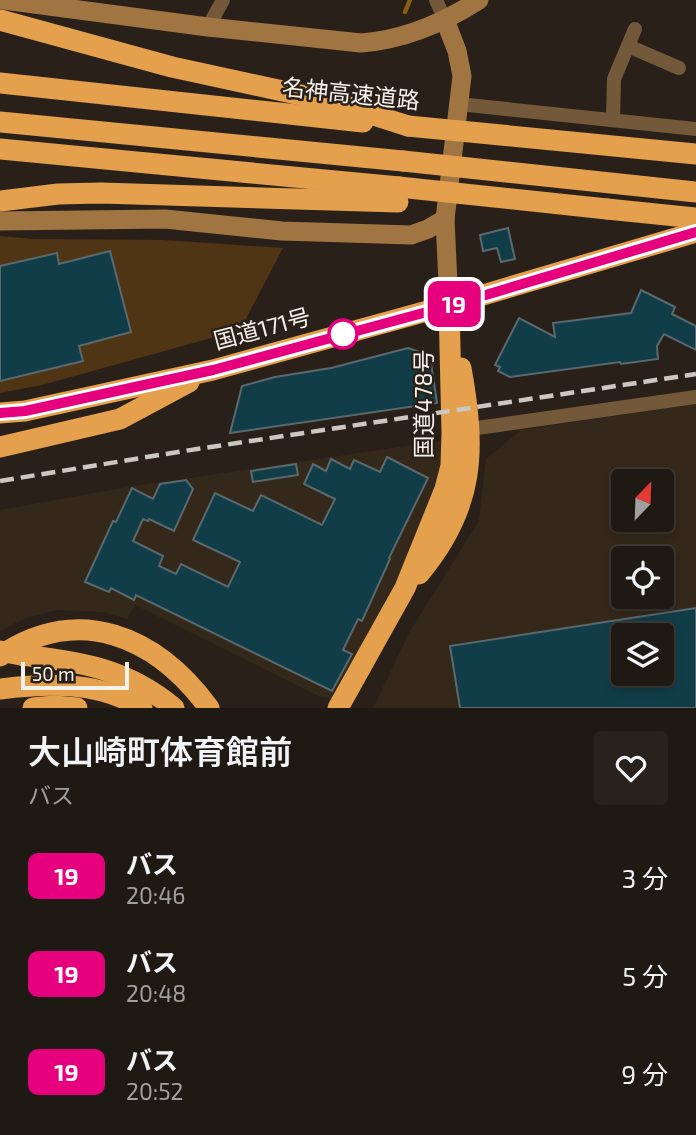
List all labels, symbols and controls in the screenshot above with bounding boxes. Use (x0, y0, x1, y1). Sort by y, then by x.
street label: 名神高速道路 (281, 72, 421, 114)
line badge: 19 (422, 281, 486, 327)
text: 19 (442, 289, 466, 318)
street label: 国道171号 (210, 302, 313, 354)
unlabelled marker (328, 319, 358, 349)
street label: 国道478号 (409, 350, 437, 458)
north arrow (611, 469, 674, 532)
map controls (611, 469, 674, 686)
button: locate (611, 546, 674, 609)
button: layers (611, 623, 674, 686)
scale bar (21, 659, 130, 691)
text: 50 m (32, 662, 75, 685)
text: 大山崎町体育館前 (28, 731, 292, 771)
button: heart (594, 731, 668, 805)
text: バス (28, 781, 74, 809)
text: バス (126, 848, 178, 879)
text: 19 (54, 861, 79, 890)
text: 3 分 (622, 862, 668, 893)
text: 20:46 (126, 881, 186, 909)
text: バス (126, 946, 178, 977)
text: 19 (54, 959, 79, 988)
text: 5 分 (622, 960, 668, 991)
text: 20:48 (126, 979, 186, 1007)
text: バス (126, 1044, 178, 1075)
text: 19 (54, 1057, 79, 1086)
text: 9 分 (621, 1058, 668, 1089)
text: 20:52 (126, 1077, 183, 1105)

